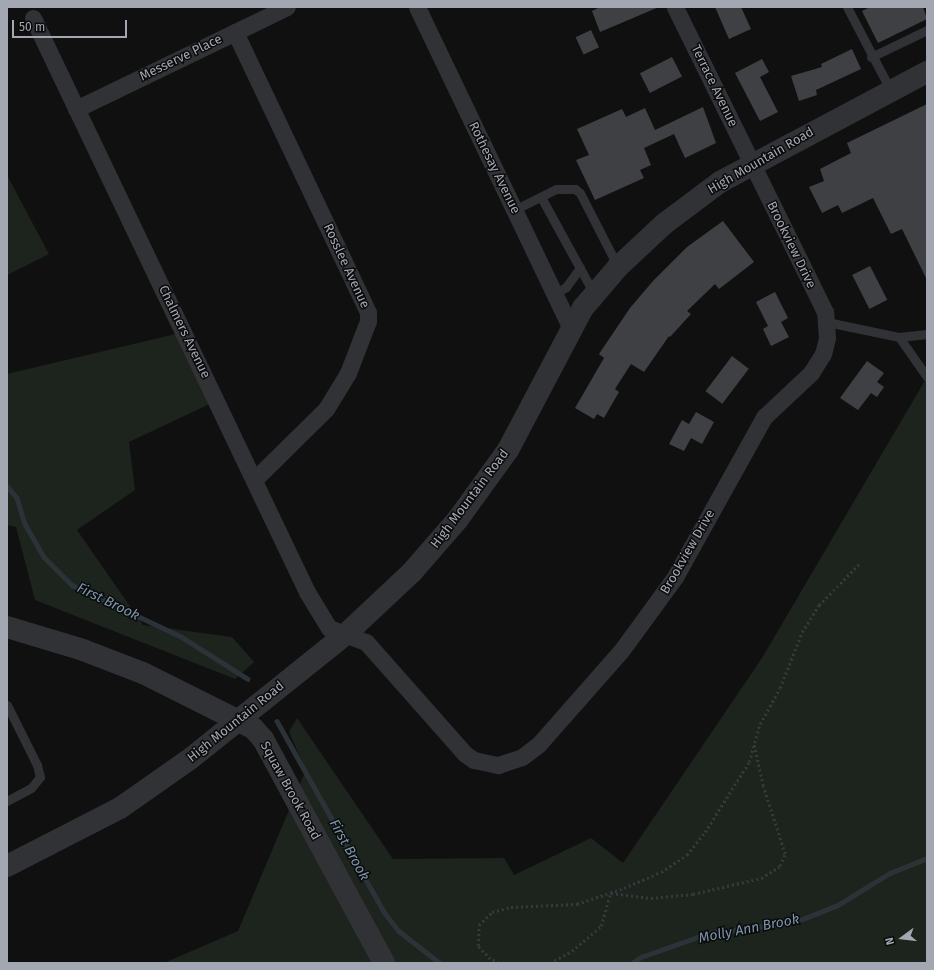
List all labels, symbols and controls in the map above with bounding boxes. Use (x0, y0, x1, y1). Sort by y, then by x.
scale bar (14, 12, 129, 38)
text: 50 m (19, 20, 45, 34)
street label: Messerve Place (137, 31, 225, 85)
street label: Terrace Avenue (687, 42, 741, 130)
street label: Rothesay Avenue (465, 119, 523, 217)
street label: High Mountain Road (705, 124, 817, 198)
street label: Brookview Drive (763, 199, 819, 291)
street label: Rosslee Avenue (320, 221, 372, 311)
street label: Chalmers Avenue (155, 283, 213, 381)
street label: High Mountain Road (428, 447, 512, 551)
street label: Brookview Drive (658, 507, 718, 597)
water label: First Brook (74, 580, 142, 624)
street label: High Mountain Road (185, 678, 287, 766)
street label: Squaw Brook Road (257, 739, 323, 843)
water label: First Brook (325, 816, 373, 884)
water label: Molly Ann Brook (697, 911, 801, 947)
north arrow (882, 918, 922, 958)
text: N (883, 936, 897, 946)

